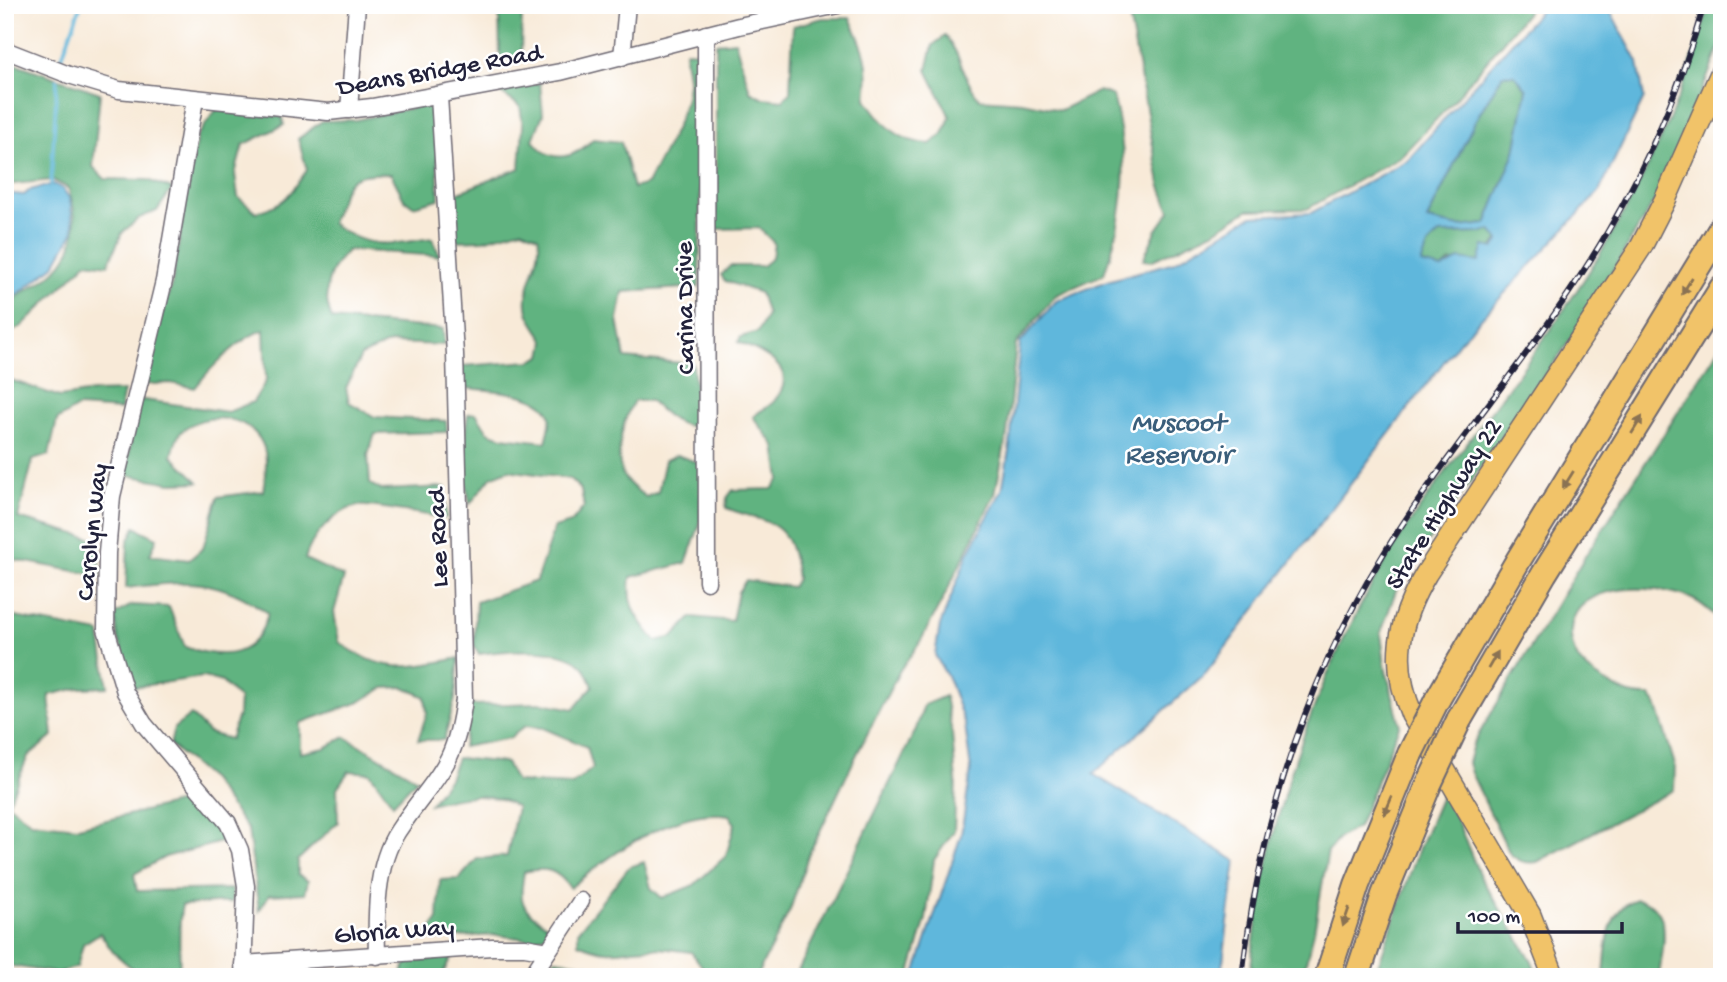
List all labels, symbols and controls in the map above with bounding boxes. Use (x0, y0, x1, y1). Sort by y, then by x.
street label: Deans Bridge Road (333, 39, 546, 106)
street label: Carina Drive (671, 241, 704, 375)
one-way arrow (1681, 277, 1694, 296)
water label: Muscoot Reservoir (1125, 408, 1236, 473)
street label: State Highway 22 (1381, 414, 1511, 597)
one-way arrow (1631, 415, 1644, 434)
street label: Carolyn Way (72, 462, 117, 603)
one-way arrow (1562, 470, 1574, 489)
street label: Lee Road (423, 486, 458, 588)
one-way arrow (1486, 651, 1499, 670)
one-way arrow (1382, 796, 1394, 816)
scale bar (1458, 891, 1622, 935)
text: 100 m (1467, 906, 1520, 931)
one-way arrow (1340, 907, 1351, 928)
street label: Gloria Way (333, 914, 456, 953)

